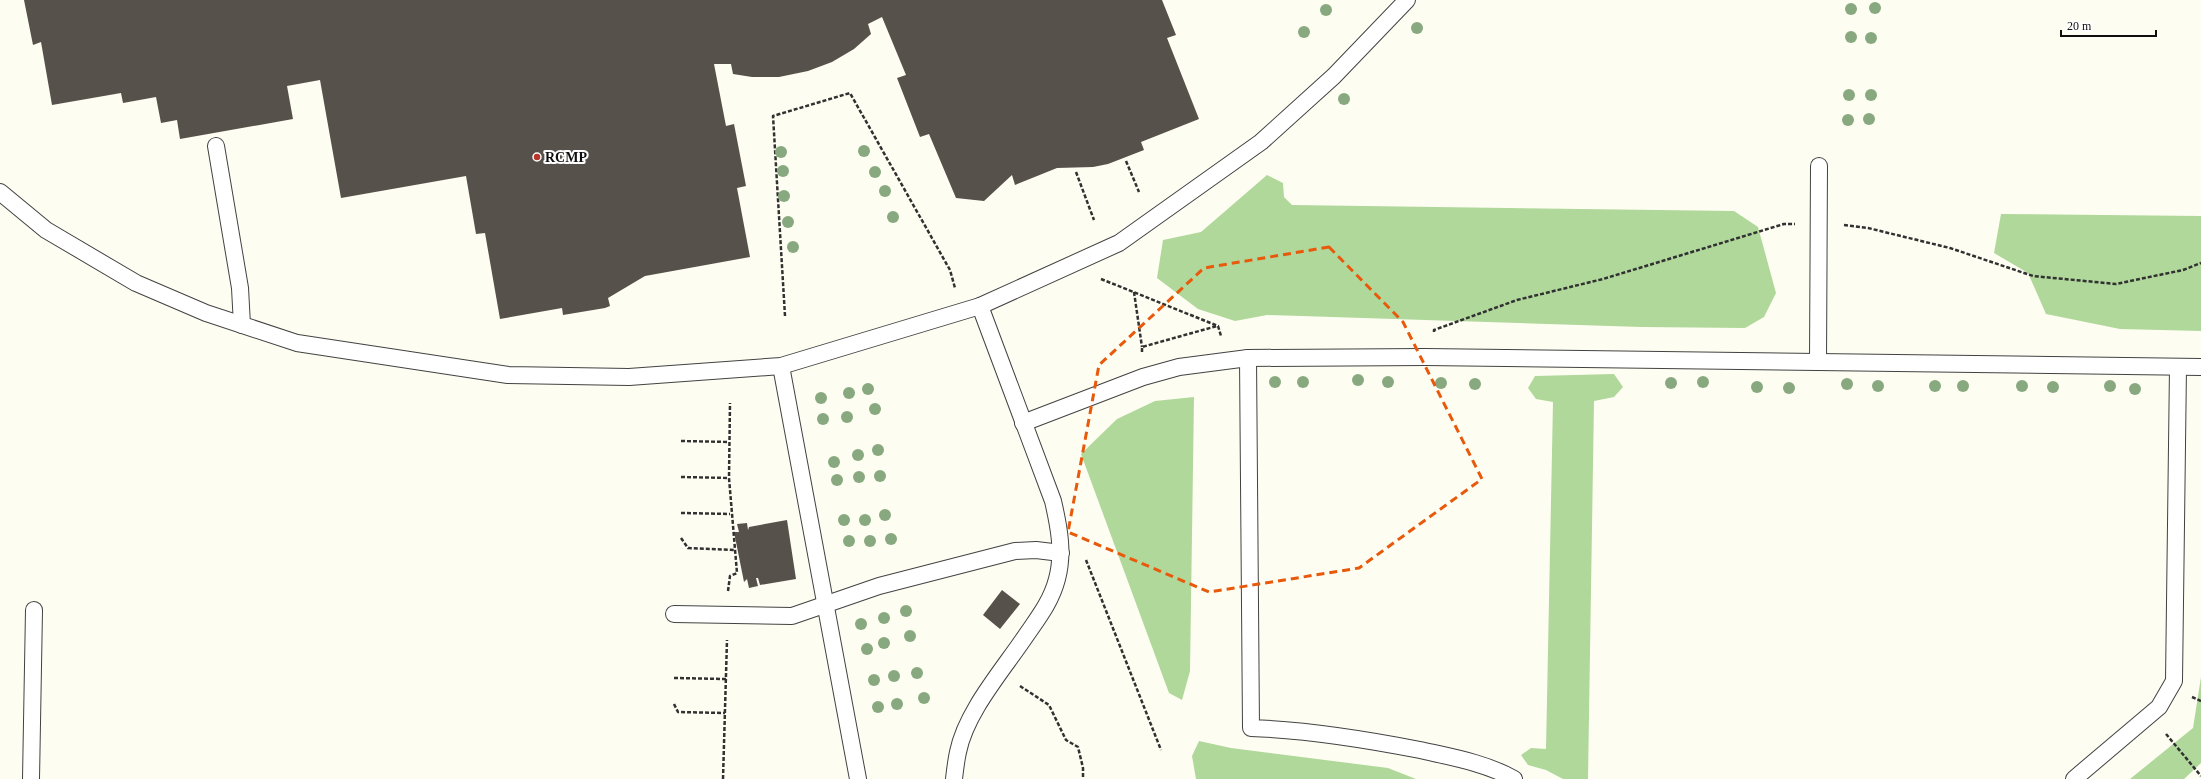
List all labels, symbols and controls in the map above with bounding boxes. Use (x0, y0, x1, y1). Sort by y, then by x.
scale bar (2061, 12, 2156, 38)
text: 20 m (2067, 19, 2092, 33)
place label: RCMP (545, 150, 587, 165)
marker: RCMP (532, 152, 542, 162)

